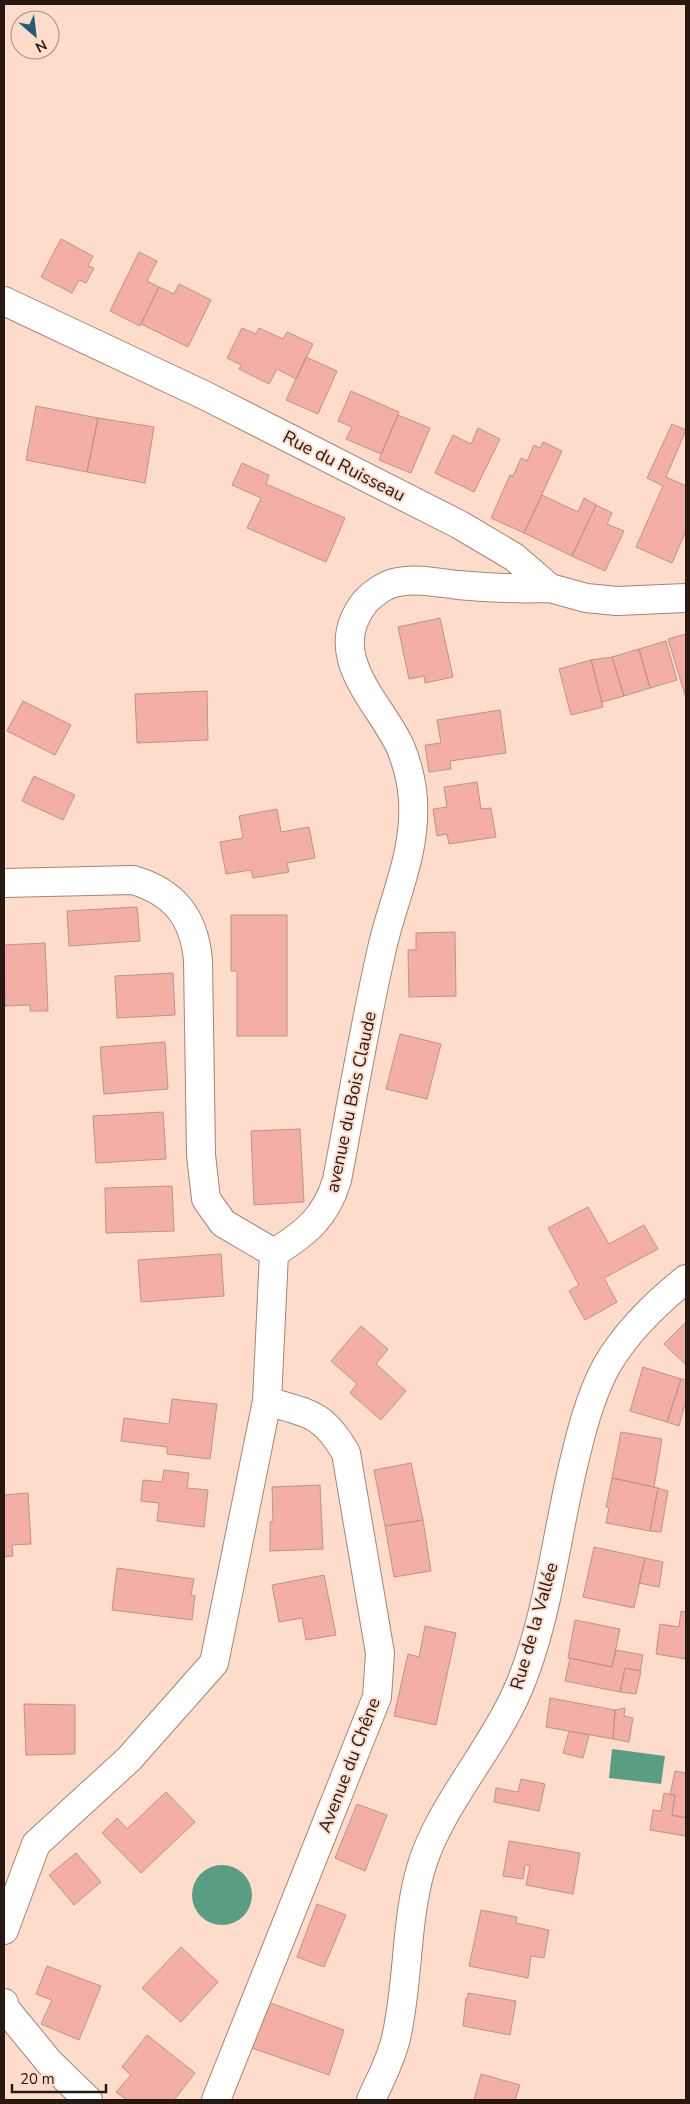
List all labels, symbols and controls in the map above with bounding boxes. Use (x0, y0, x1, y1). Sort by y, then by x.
north arrow (10, 10, 60, 60)
text: N (32, 35, 50, 57)
street label: Rue du Ruisseau (279, 425, 409, 507)
street label: avenue du Bois Claude (320, 1009, 382, 1195)
street label: Rue de la Vallée (504, 1560, 564, 1692)
street label: Avenue du Chêne (312, 1694, 386, 1836)
scale bar (12, 2062, 106, 2094)
text: 20 m (20, 2069, 55, 2089)

